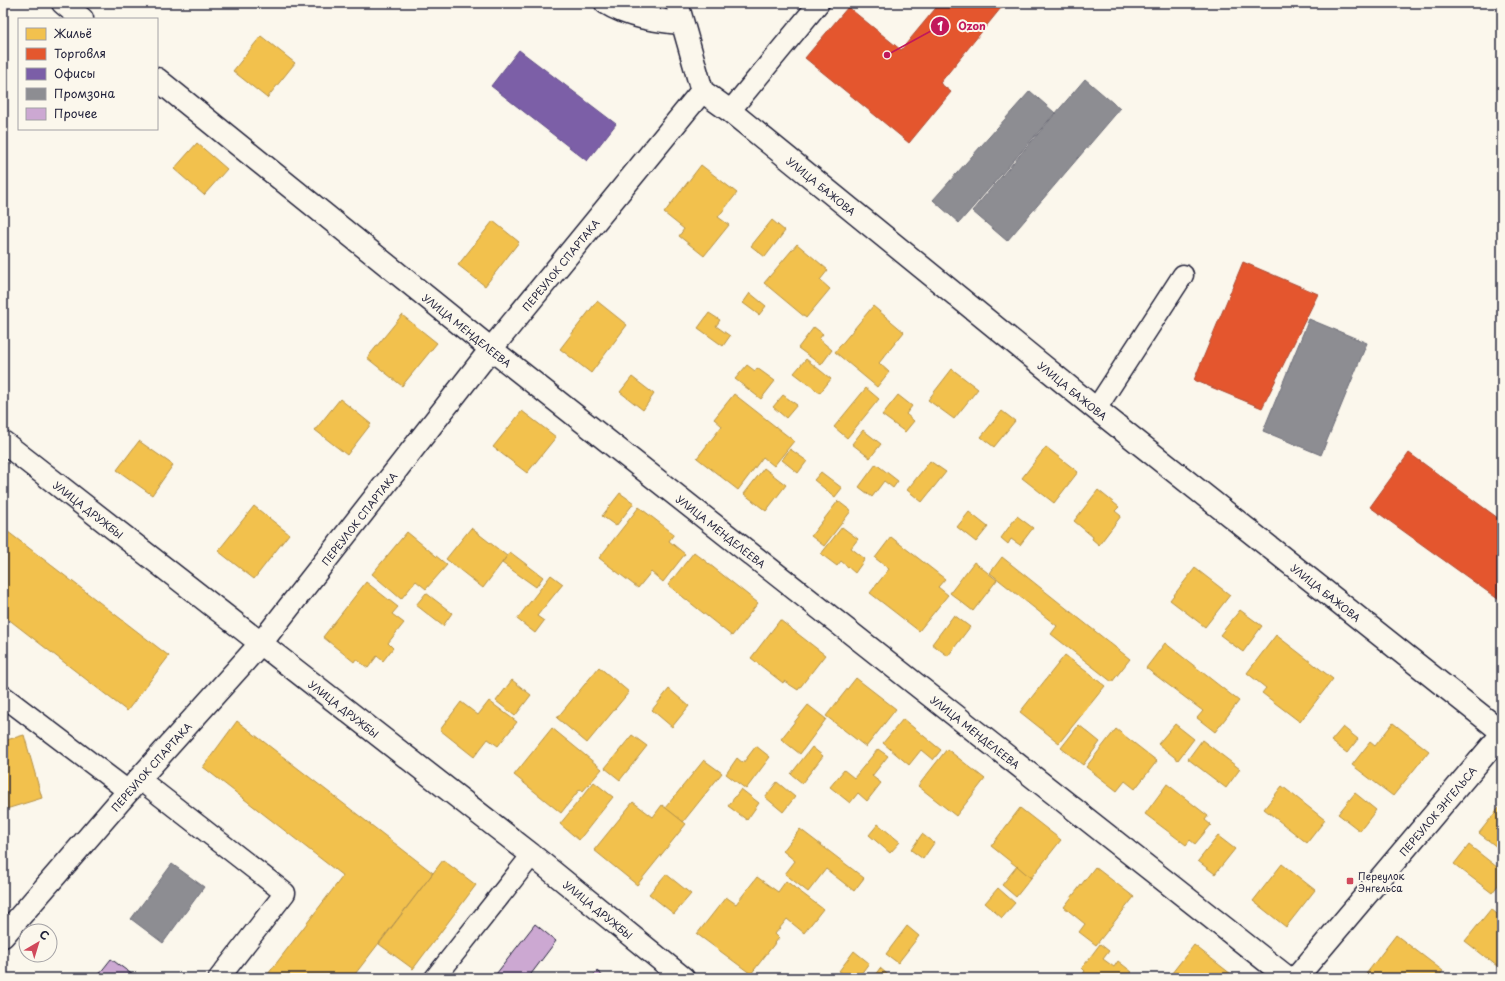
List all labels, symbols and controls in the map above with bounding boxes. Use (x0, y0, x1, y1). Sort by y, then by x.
callout: Ozon (930, 15, 994, 38)
text: 1 (937, 17, 943, 35)
text: Ozon (958, 17, 986, 34)
legend (18, 18, 158, 130)
text: Жильё (53, 24, 92, 42)
text: Торговля (54, 44, 106, 62)
text: Офисы (54, 64, 95, 82)
text: Промзона (54, 84, 116, 102)
text: Прочее (54, 104, 98, 122)
street label: УЛИЦА БАЖОВА (784, 153, 859, 218)
street label: ПЕРЕУЛОК СПАРТАКА (518, 215, 603, 314)
street label: УЛИЦА МЕНДЕЛЕЕВА (420, 289, 515, 370)
street label: УЛИЦА БАЖОВА (1035, 357, 1111, 423)
street label: ПЕРЕУЛОК СПАРТАКА (317, 468, 400, 568)
street label: УЛИЦА ДРУЖБЫ (51, 477, 127, 541)
street label: УЛИЦА МЕНДЕЛЕЕВА (674, 491, 769, 571)
street label: УЛИЦА БАЖОВА (1288, 560, 1364, 625)
street label: УЛИЦА ДРУЖБЫ (306, 676, 383, 741)
street label: УЛИЦА МЕНДЕЛЕЕВА (928, 692, 1024, 772)
street label: ПЕРЕУЛОК СПАРТАКА (107, 718, 195, 814)
street label: ПЕРЕУЛОК ЭНГЕЛЬСА (1395, 762, 1480, 859)
place label: Переулок Энгельса (1358, 868, 1405, 895)
street label: УЛИЦА ДРУЖБЫ (561, 876, 636, 942)
marker: Переулок Энгельса (1345, 876, 1355, 886)
north arrow (18, 923, 58, 963)
text: С (36, 925, 53, 944)

